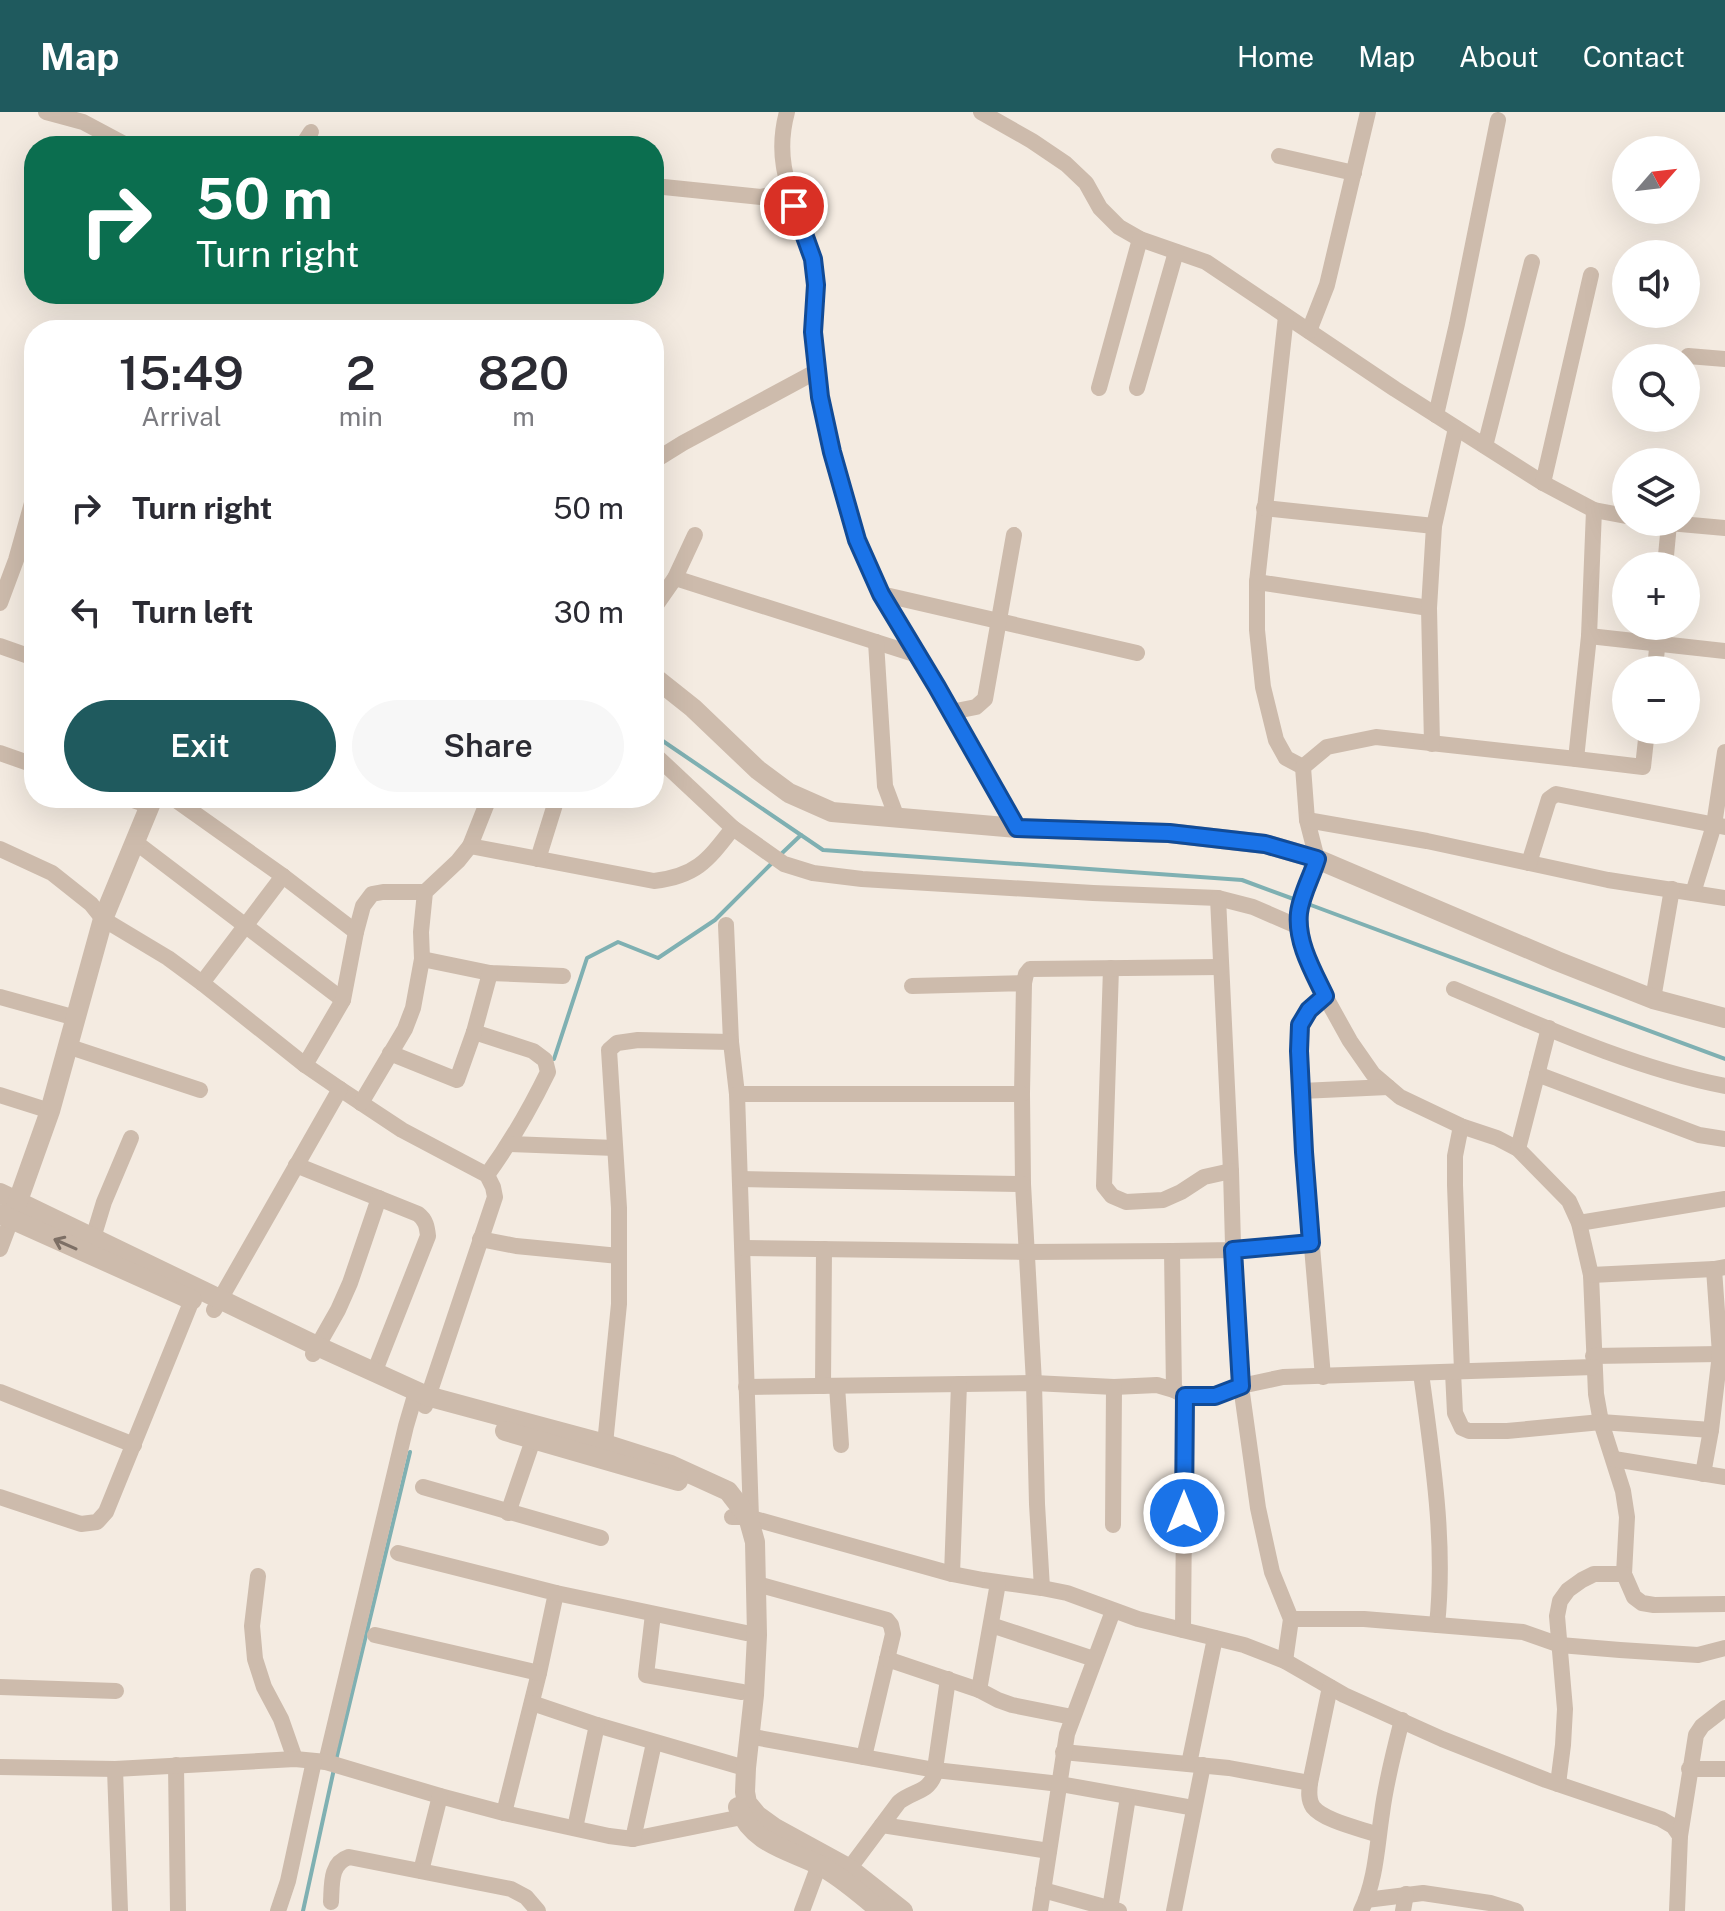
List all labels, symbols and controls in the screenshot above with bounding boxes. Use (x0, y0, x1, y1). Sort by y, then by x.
text: Map (40, 34, 119, 79)
text: Home (1237, 40, 1314, 73)
text: Map (1358, 40, 1415, 73)
text: About (1459, 40, 1539, 73)
text: Contact (1583, 40, 1685, 73)
north arrow (1612, 136, 1700, 224)
map controls (1612, 136, 1700, 744)
text: 50 m (196, 166, 333, 232)
icon: right (64, 168, 168, 272)
pin (760, 172, 828, 240)
icon: arrive (772, 184, 816, 228)
text: Turn right (196, 233, 359, 275)
button: sound (1612, 240, 1700, 328)
text: 15:49 (119, 344, 244, 401)
text: 2 (346, 344, 376, 401)
text: 820 (478, 344, 569, 401)
button: search (1612, 344, 1700, 432)
text: Arrival (141, 401, 222, 432)
text: min (339, 401, 383, 432)
text: m (512, 401, 535, 432)
button: layers (1612, 448, 1700, 536)
icon: right (64, 486, 108, 530)
text: Turn right (132, 490, 272, 526)
text: 50 m (553, 490, 624, 526)
button: + (1612, 552, 1700, 640)
icon: left (64, 590, 108, 634)
text: Turn left (132, 594, 253, 630)
text: 30 m (554, 594, 624, 630)
button: − (1612, 656, 1700, 744)
button: Exit (64, 700, 336, 792)
button: Share (352, 700, 624, 792)
one-way arrow (54, 1235, 78, 1250)
position arrow (1142, 1471, 1226, 1555)

